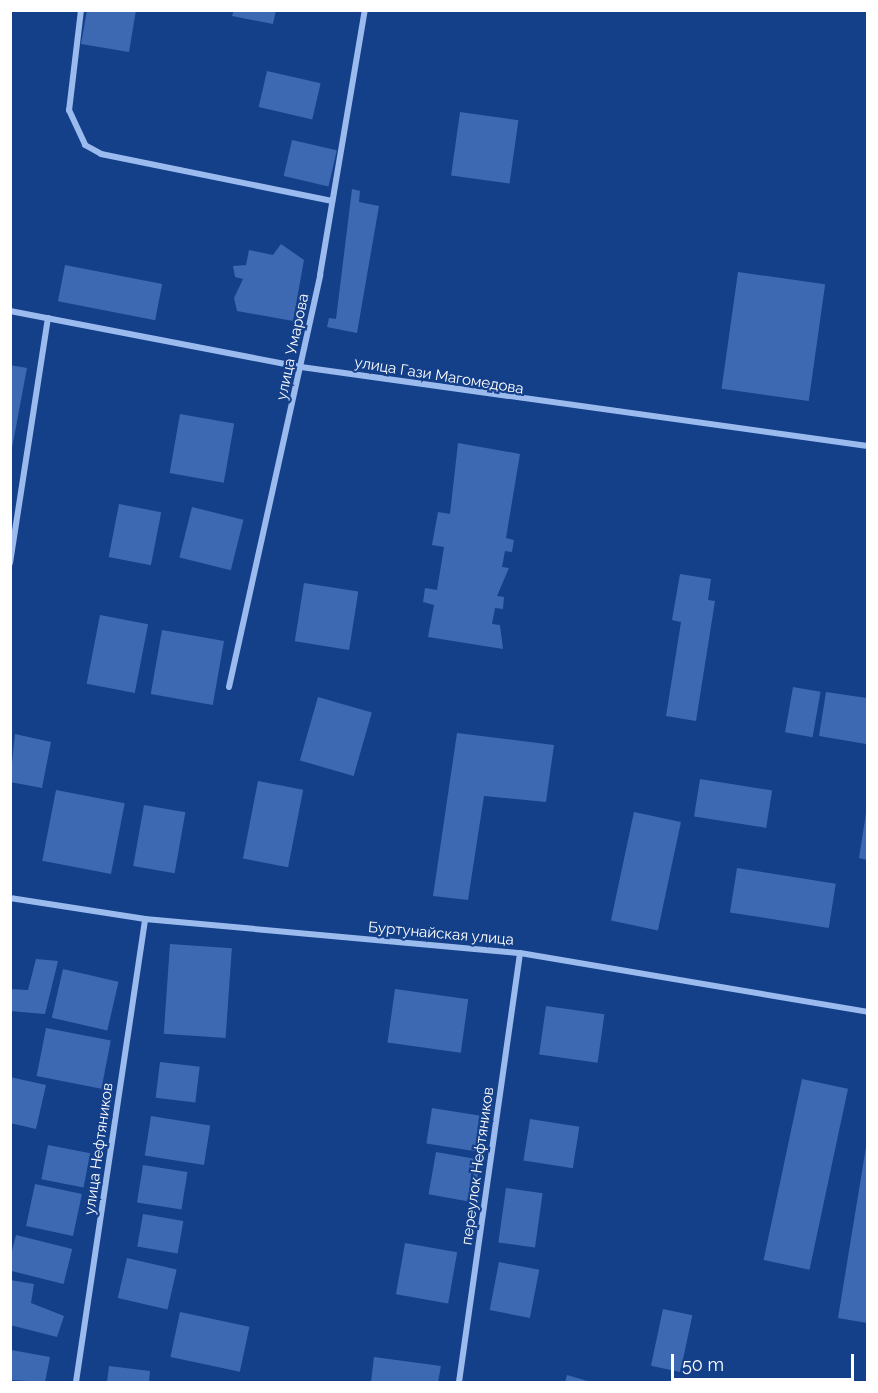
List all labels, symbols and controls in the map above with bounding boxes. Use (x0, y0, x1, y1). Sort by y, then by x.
street label: улица Умарова (273, 292, 313, 402)
street label: улица Гази Магомедова (353, 354, 525, 398)
street label: Буртунайская улица (367, 919, 515, 949)
street label: улица Нефтяников (81, 1082, 117, 1216)
street label: переулок Нефтяников (458, 1086, 498, 1246)
scale bar (674, 1342, 857, 1380)
text: 50 m (682, 1354, 724, 1375)

